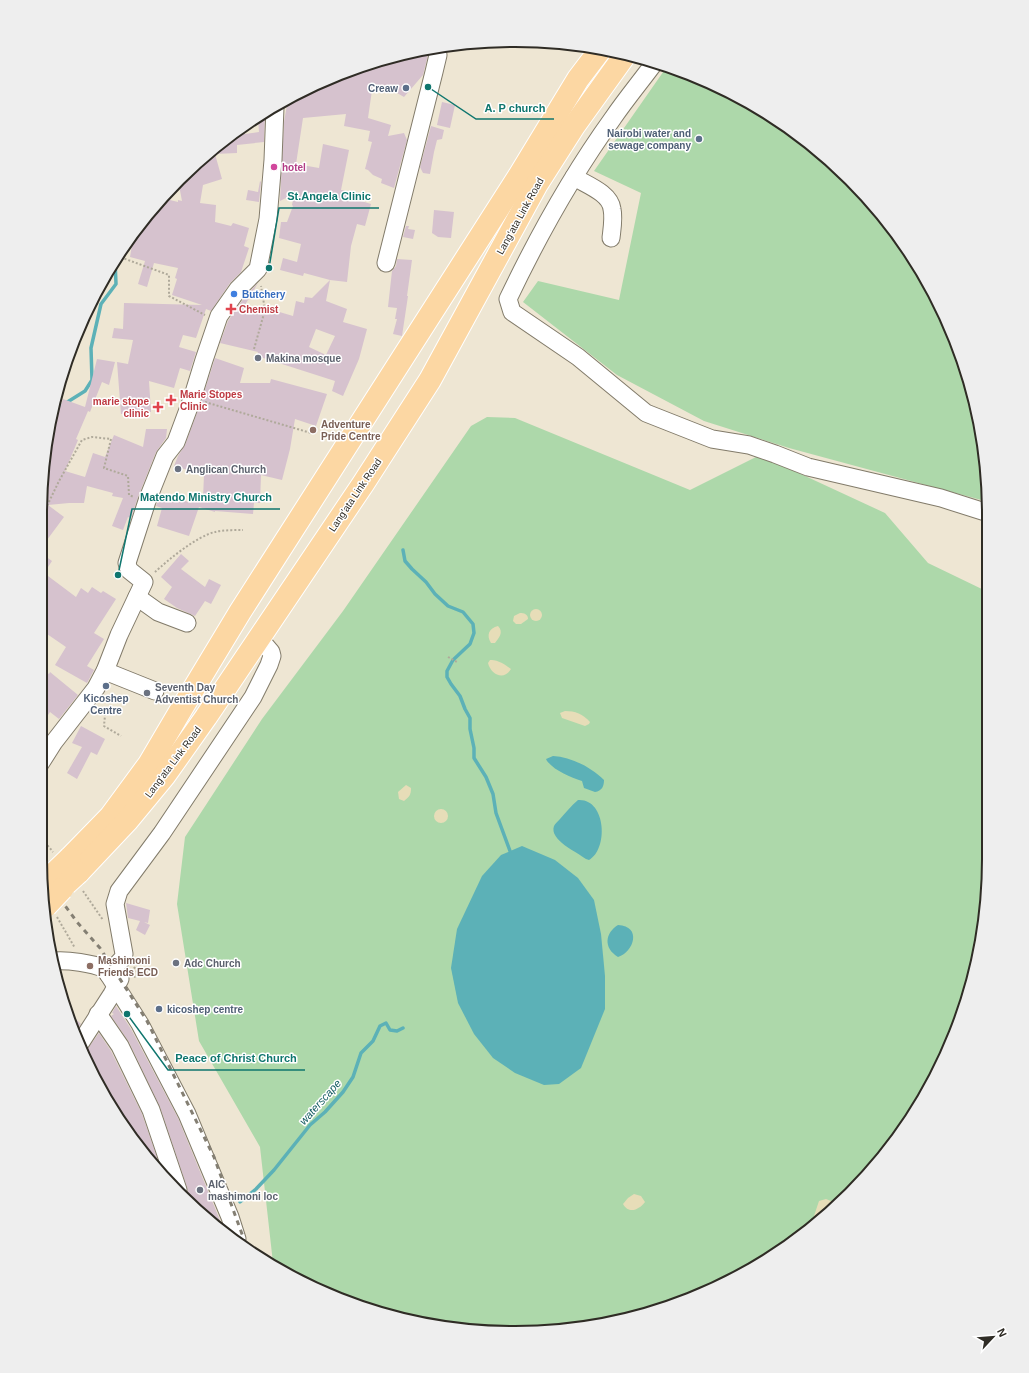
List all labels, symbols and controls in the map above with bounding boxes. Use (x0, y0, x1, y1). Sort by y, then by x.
place label: Creaw (368, 83, 398, 94)
marker: Creaw (401, 83, 411, 93)
callout: A. P church (476, 96, 554, 119)
text: A. P church (485, 102, 546, 114)
place label: Nairobi water and sewage company (607, 128, 691, 151)
marker: Nairobi water and sewage company (694, 134, 704, 144)
marker: hotel (269, 162, 279, 172)
place label: hotel (282, 162, 306, 173)
street label: Lang'ata Link Road (494, 176, 546, 256)
callout: St.Angela Clinic (279, 185, 379, 208)
text: St.Angela Clinic (287, 190, 371, 202)
marker: Butchery (229, 289, 239, 299)
place label: Butchery (242, 289, 286, 300)
marker: Chemist (226, 304, 236, 314)
place label: Chemist (239, 304, 279, 315)
marker: Makina mosque (253, 353, 263, 363)
place label: Makina mosque (266, 353, 341, 364)
place label: Marie Stopes Clinic (180, 389, 243, 412)
marker: Marie Stopes Clinic (165, 394, 177, 406)
place label: marie stope clinic (93, 396, 149, 419)
marker: marie stope clinic (152, 401, 164, 413)
place label: Adventure Pride Centre (321, 419, 381, 442)
marker: Adventure Pride Centre (308, 425, 318, 435)
street label: Lang'ata Link Road (326, 456, 384, 534)
marker: Anglican Church (173, 464, 183, 474)
place label: Anglican Church (186, 464, 266, 475)
callout: Matendo Ministry Church (132, 486, 280, 509)
text: Matendo Ministry Church (140, 491, 272, 503)
marker: Kicoshep Centre (101, 681, 111, 691)
place label: Seventh Day Adventist Church (155, 682, 238, 705)
marker: Seventh Day Adventist Church (142, 688, 152, 698)
place label: Kicoshep Centre (83, 693, 129, 716)
street label: Lang'ata Link Road (143, 724, 203, 800)
place label: Mashimoni Friends ECD (98, 955, 158, 978)
marker: Adc Church (171, 958, 181, 968)
place label: Adc Church (184, 958, 241, 969)
marker: Mashimoni Friends ECD (85, 961, 95, 971)
marker: kicoshep centre (154, 1004, 164, 1014)
place label: kicoshep centre (167, 1004, 244, 1015)
callout: Peace of Christ Church (168, 1047, 305, 1070)
text: Peace of Christ Church (175, 1052, 297, 1064)
water label: waterscape (297, 1077, 343, 1127)
place label: AIC mashimoni loc (208, 1179, 278, 1202)
marker: AIC mashimoni loc (195, 1185, 205, 1195)
north arrow (973, 1317, 1013, 1357)
text: N (995, 1326, 1009, 1339)

